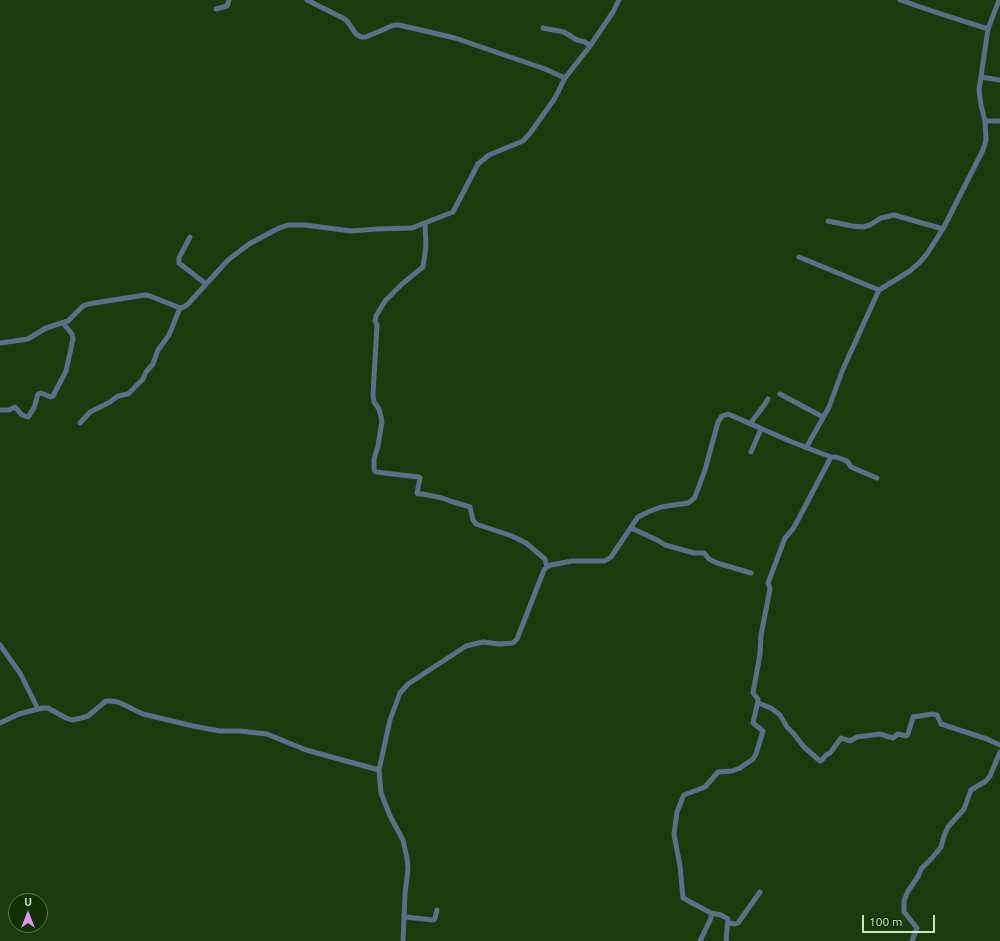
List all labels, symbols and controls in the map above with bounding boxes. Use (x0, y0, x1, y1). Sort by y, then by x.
north arrow (8, 893, 48, 933)
text: U (24, 896, 32, 908)
scale bar (864, 907, 937, 933)
text: 100 m (869, 915, 902, 928)

